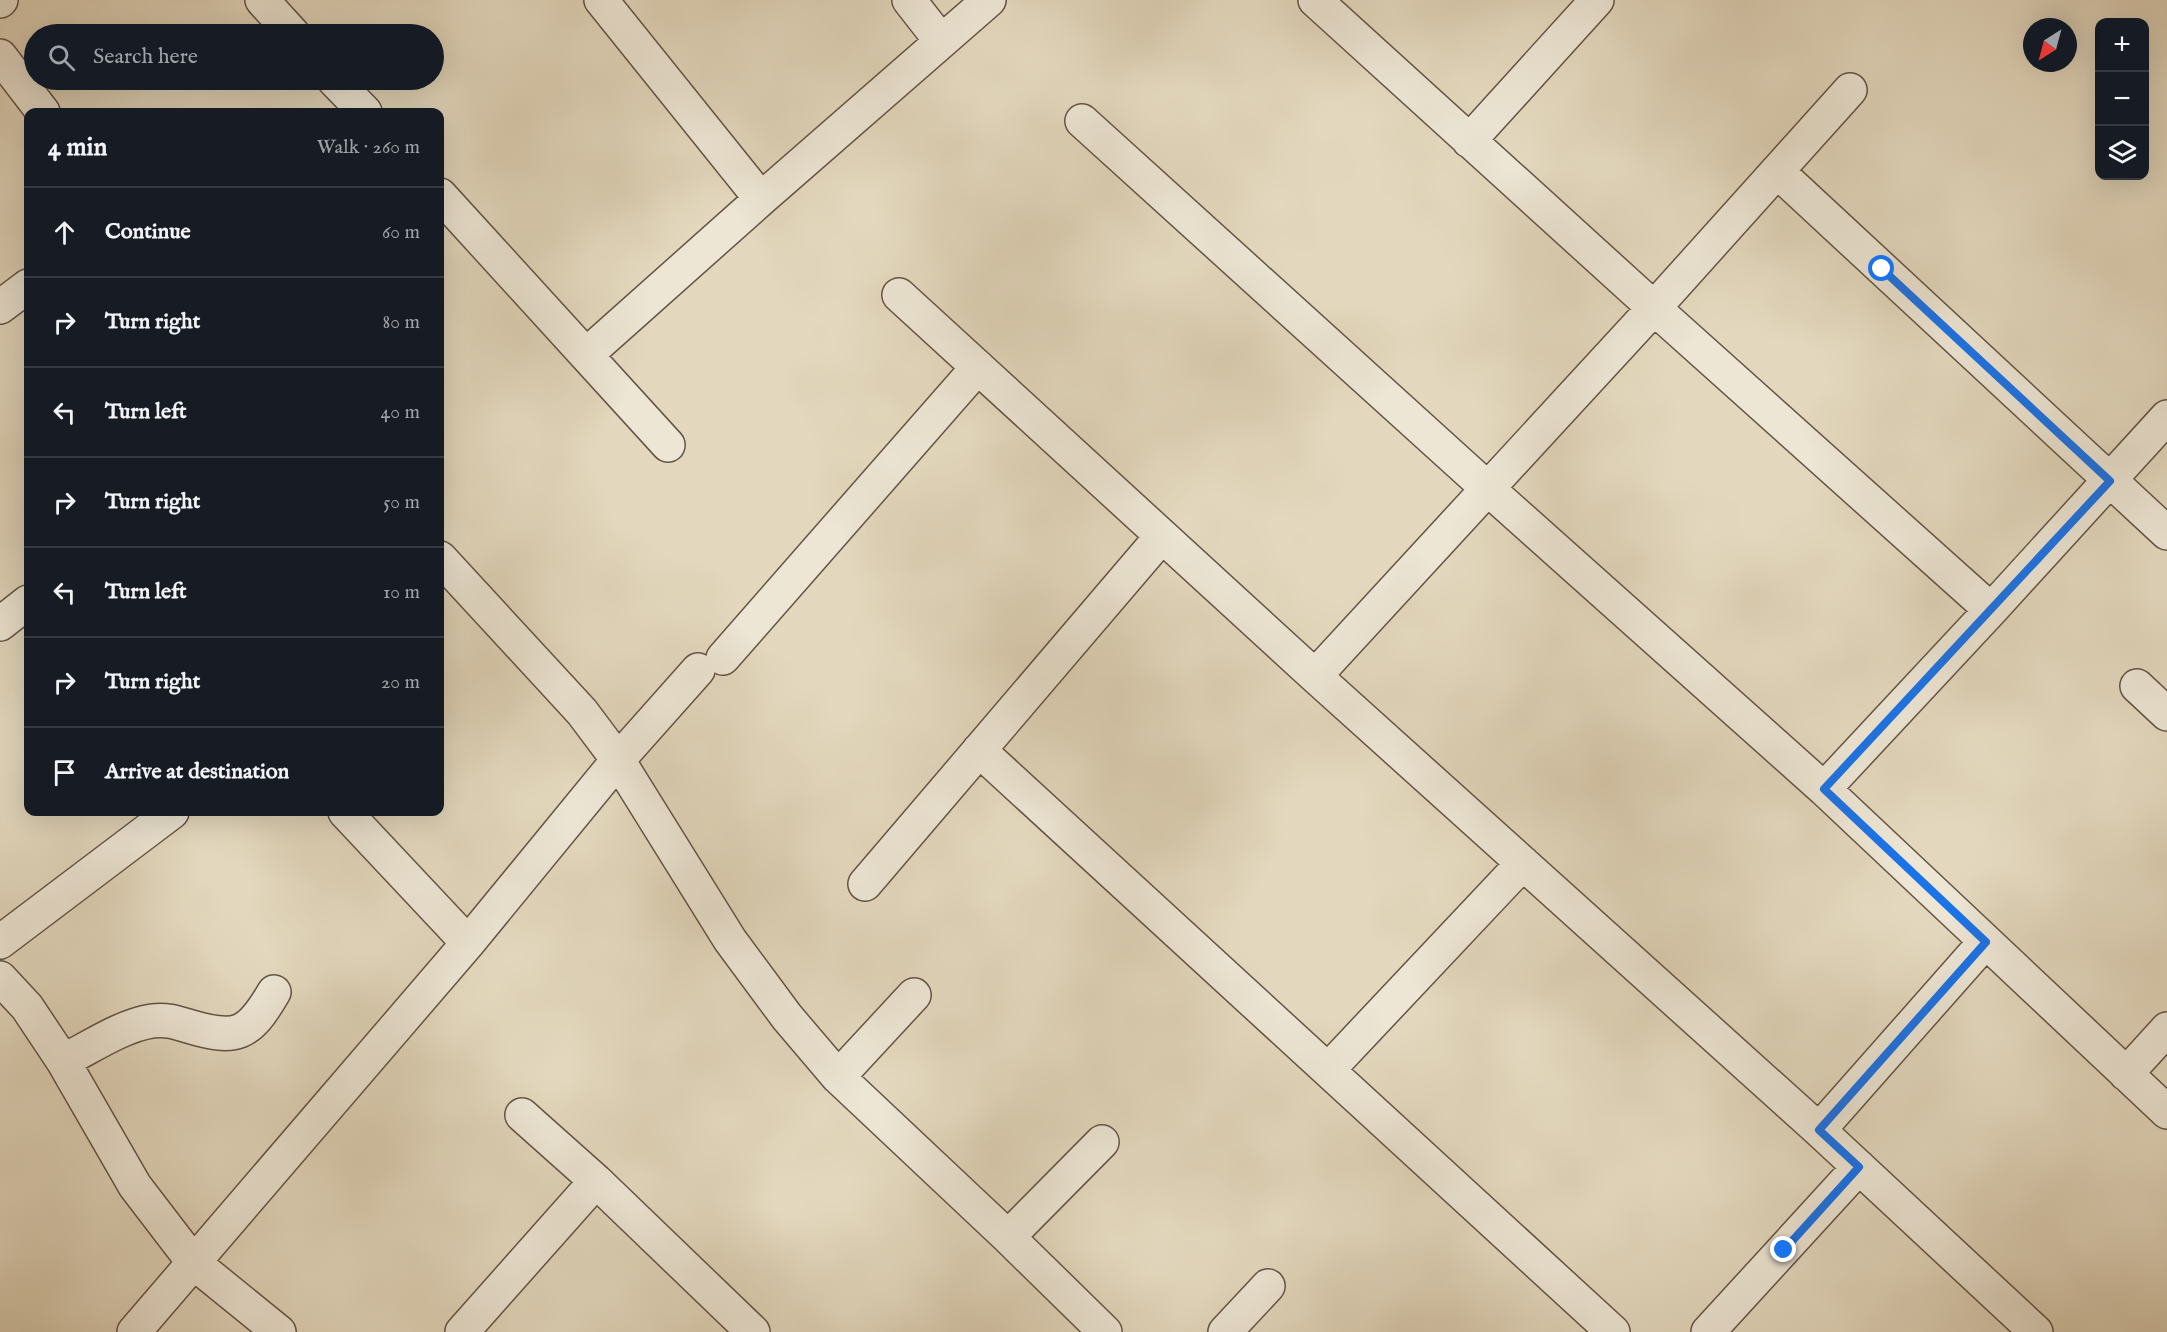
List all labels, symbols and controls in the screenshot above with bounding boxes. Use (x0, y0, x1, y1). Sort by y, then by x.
north arrow (2023, 18, 2077, 72)
map controls (2095, 18, 2149, 180)
button: + (2095, 18, 2149, 72)
search box (24, 24, 444, 90)
icon: search (45, 41, 78, 74)
text: Search here (93, 43, 198, 71)
button: − (2095, 72, 2149, 126)
button: layers (2095, 126, 2149, 180)
text: 4 min (48, 131, 107, 164)
text: Walk · 260 m (317, 135, 420, 160)
icon: ahead (48, 216, 81, 249)
text: Continue (105, 218, 191, 246)
text: 60 m (382, 220, 420, 245)
route start (1868, 255, 1894, 281)
icon: right (48, 306, 81, 339)
text: Turn right (105, 308, 200, 336)
text: 80 m (383, 310, 420, 335)
icon: left (48, 396, 81, 429)
text: Turn left (105, 398, 187, 426)
text: 40 m (381, 400, 420, 425)
icon: right (48, 486, 81, 519)
text: Turn right (105, 488, 200, 516)
text: 50 m (383, 490, 420, 515)
icon: left (48, 576, 81, 609)
text: Turn left (105, 578, 187, 606)
text: 10 m (383, 580, 420, 605)
icon: right (48, 666, 81, 699)
text: Turn right (105, 668, 200, 696)
text: 20 m (381, 670, 420, 695)
icon: arrive (48, 756, 81, 789)
text: Arrive at destination (105, 758, 289, 786)
route end (1770, 1236, 1796, 1262)

